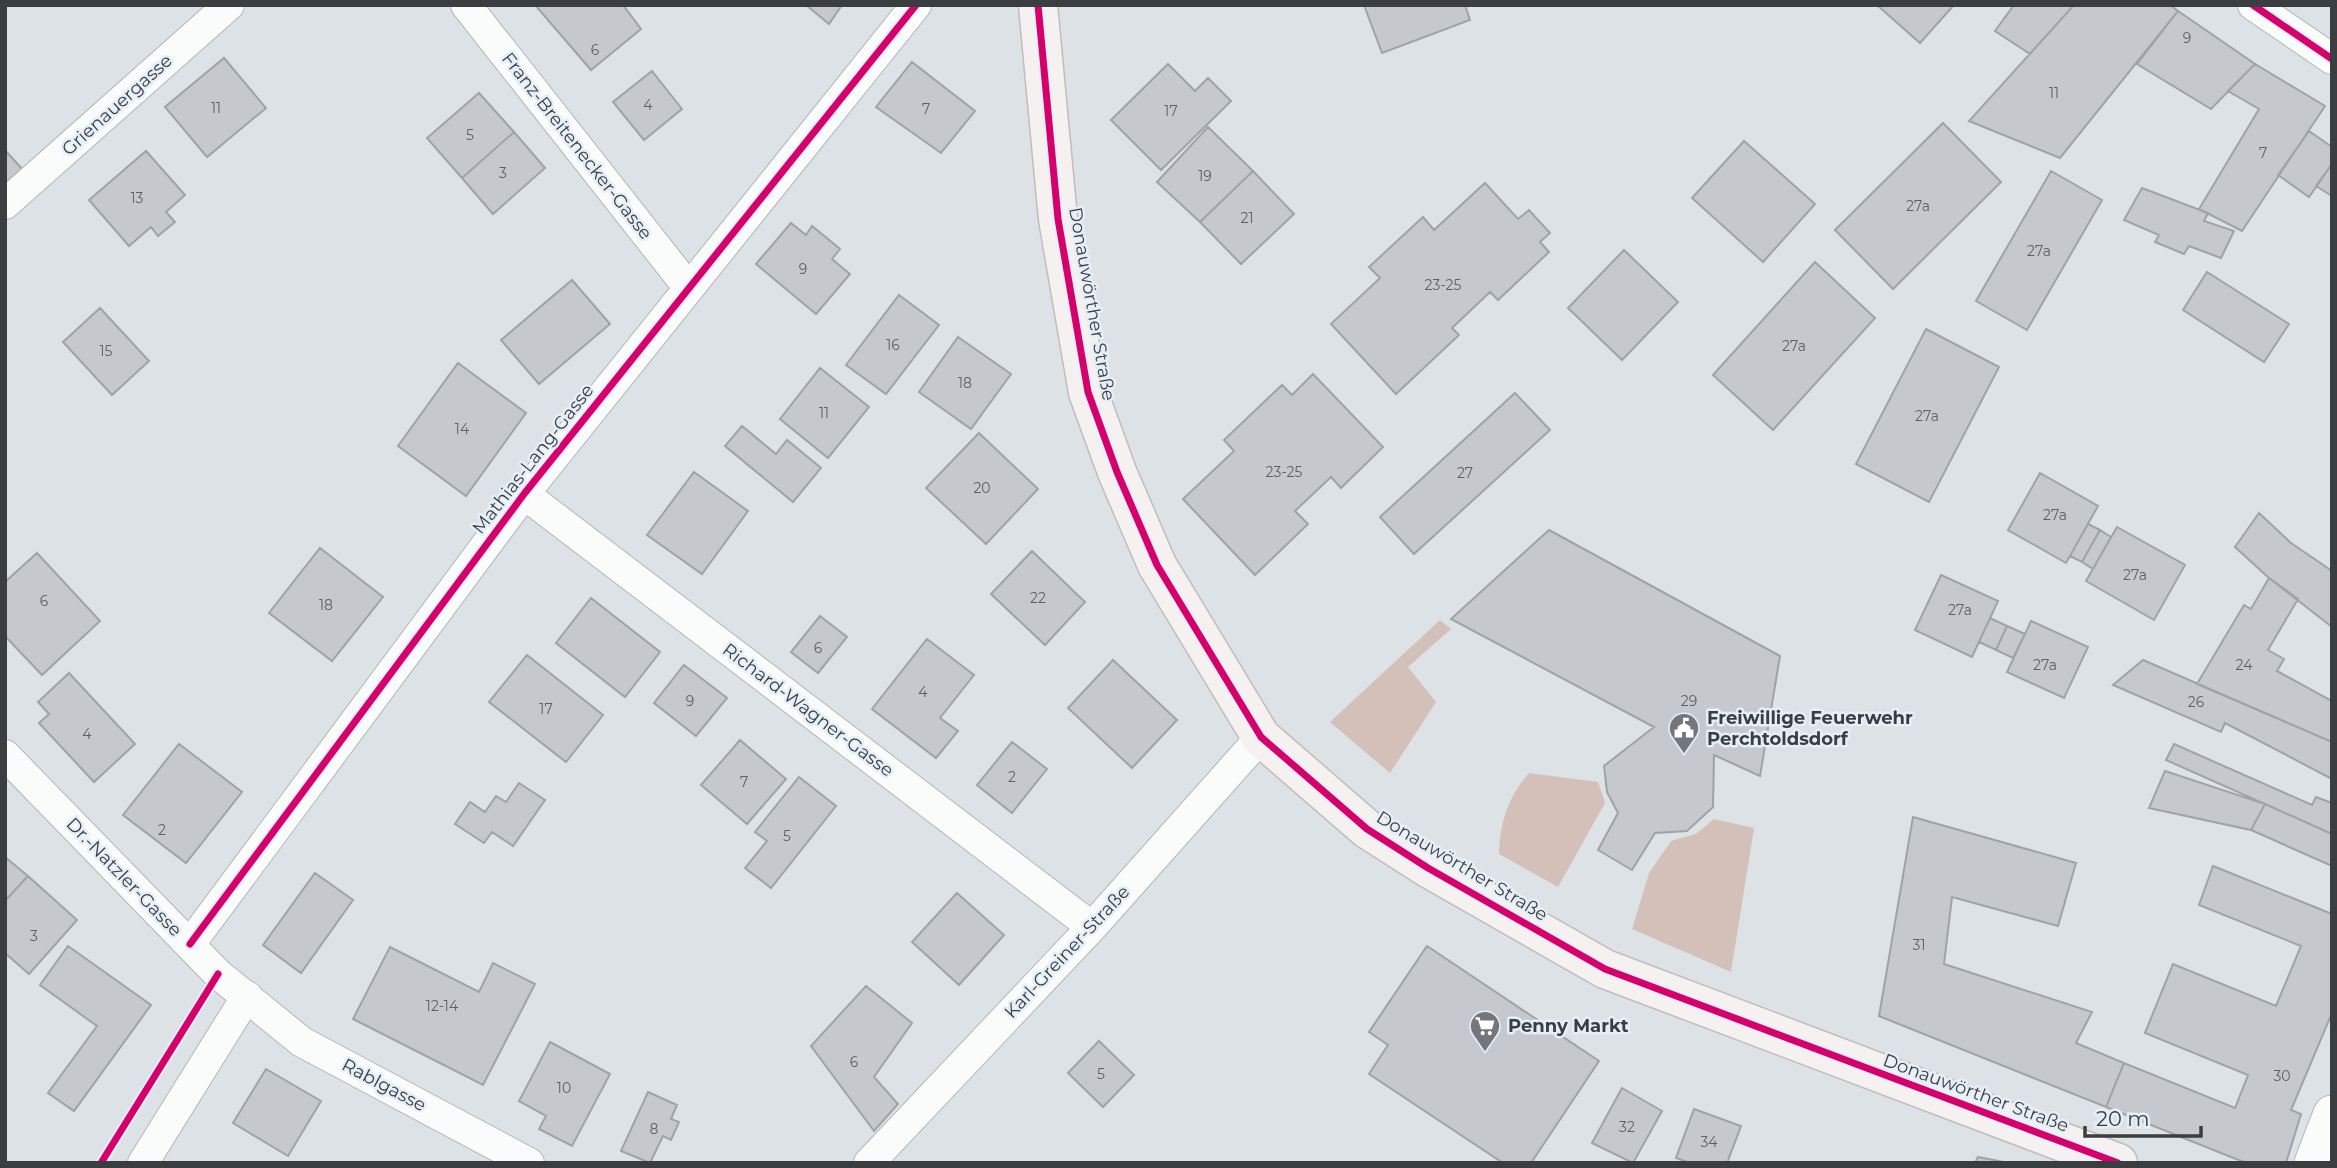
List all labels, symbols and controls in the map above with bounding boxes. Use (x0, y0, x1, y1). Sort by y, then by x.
house number: 9 (2183, 29, 2191, 47)
house number: 6 (591, 41, 600, 59)
street label: Franz-Breitenecker-Gasse (497, 48, 657, 244)
street label: Grienauergasse (57, 50, 177, 160)
house number: 11 (2049, 84, 2059, 102)
house number: 4 (643, 96, 653, 114)
house number: 11 (211, 99, 221, 117)
house number: 7 (922, 100, 930, 118)
house number: 17 (1164, 102, 1178, 120)
house number: 5 (466, 126, 474, 144)
house number: 7 (2259, 144, 2267, 162)
house number: 3 (499, 164, 507, 182)
house number: 19 (1198, 167, 1212, 185)
house number: 13 (131, 189, 144, 207)
house number: 27a (1906, 197, 1930, 215)
street label: Donauwörther Straße (1064, 206, 1120, 403)
house number: 21 (1240, 209, 1254, 227)
house number: 27a (2027, 242, 2051, 260)
house number: 9 (799, 260, 807, 278)
house number: 23-25 (1425, 276, 1462, 294)
house number: 16 (886, 336, 900, 354)
house number: 27a (1782, 337, 1806, 355)
house number: 15 (100, 342, 113, 360)
house number: 18 (958, 374, 972, 392)
street label: Mathias-Lang-Gasse (468, 380, 598, 538)
house number: 11 (819, 404, 829, 422)
house number: 27a (1915, 407, 1939, 425)
house number: 14 (455, 420, 470, 438)
house number: 23-25 (1266, 463, 1303, 481)
house number: 27 (1457, 464, 1473, 482)
house number: 20 (973, 479, 991, 497)
house number: 27a (2043, 506, 2067, 524)
house number: 27a (2123, 566, 2147, 584)
house number: 22 (1030, 589, 1046, 607)
house number: 6 (40, 592, 49, 610)
house number: 18 (319, 596, 333, 614)
house number: 27a (1948, 601, 1972, 619)
street label: Richard-Wagner-Gasse (718, 639, 898, 782)
house number: 6 (814, 639, 823, 657)
house number: 27a (2033, 656, 2057, 674)
house number: 24 (2236, 656, 2253, 674)
house number: 4 (918, 683, 928, 701)
house number: 9 (686, 692, 694, 710)
house number: 29 (1681, 692, 1697, 710)
house number: 26 (2188, 693, 2205, 711)
house number: 17 (539, 700, 553, 718)
place label: Freiwillige Feuerwehr Perchtoldsdorf (1707, 707, 1913, 750)
public building icon: Freiwillige Feuerwehr Perchtoldsdorf (1667, 711, 1701, 755)
house number: 4 (82, 725, 92, 743)
house number: 2 (1008, 768, 1016, 786)
house number: 7 (740, 773, 748, 791)
street label: Donauwörther Straße (1372, 806, 1552, 926)
street label: Dr.-Natzler-Gasse (62, 813, 187, 941)
house number: 2 (158, 821, 166, 839)
house number: 5 (783, 827, 791, 845)
street label: Karl-Greiner-Straße (1000, 881, 1134, 1023)
house number: 3 (30, 927, 38, 945)
house number: 31 (1913, 936, 1925, 954)
house number: 12-14 (426, 997, 459, 1015)
supermarket icon: Penny Markt (1468, 1009, 1502, 1053)
place label: Penny Markt (1508, 1015, 1629, 1037)
street label: Donauwörther Straße (1880, 1049, 2072, 1137)
house number: 6 (850, 1053, 859, 1071)
street label: Rablgasse (338, 1054, 430, 1116)
house number: 5 (1097, 1065, 1105, 1083)
house number: 30 (2273, 1067, 2291, 1085)
house number: 10 (557, 1079, 571, 1097)
scale bar (2085, 1094, 2200, 1138)
text: 20 m (2096, 1106, 2150, 1131)
house number: 32 (1619, 1118, 1635, 1136)
house number: 8 (650, 1120, 659, 1138)
house number: 34 (1700, 1133, 1718, 1151)

